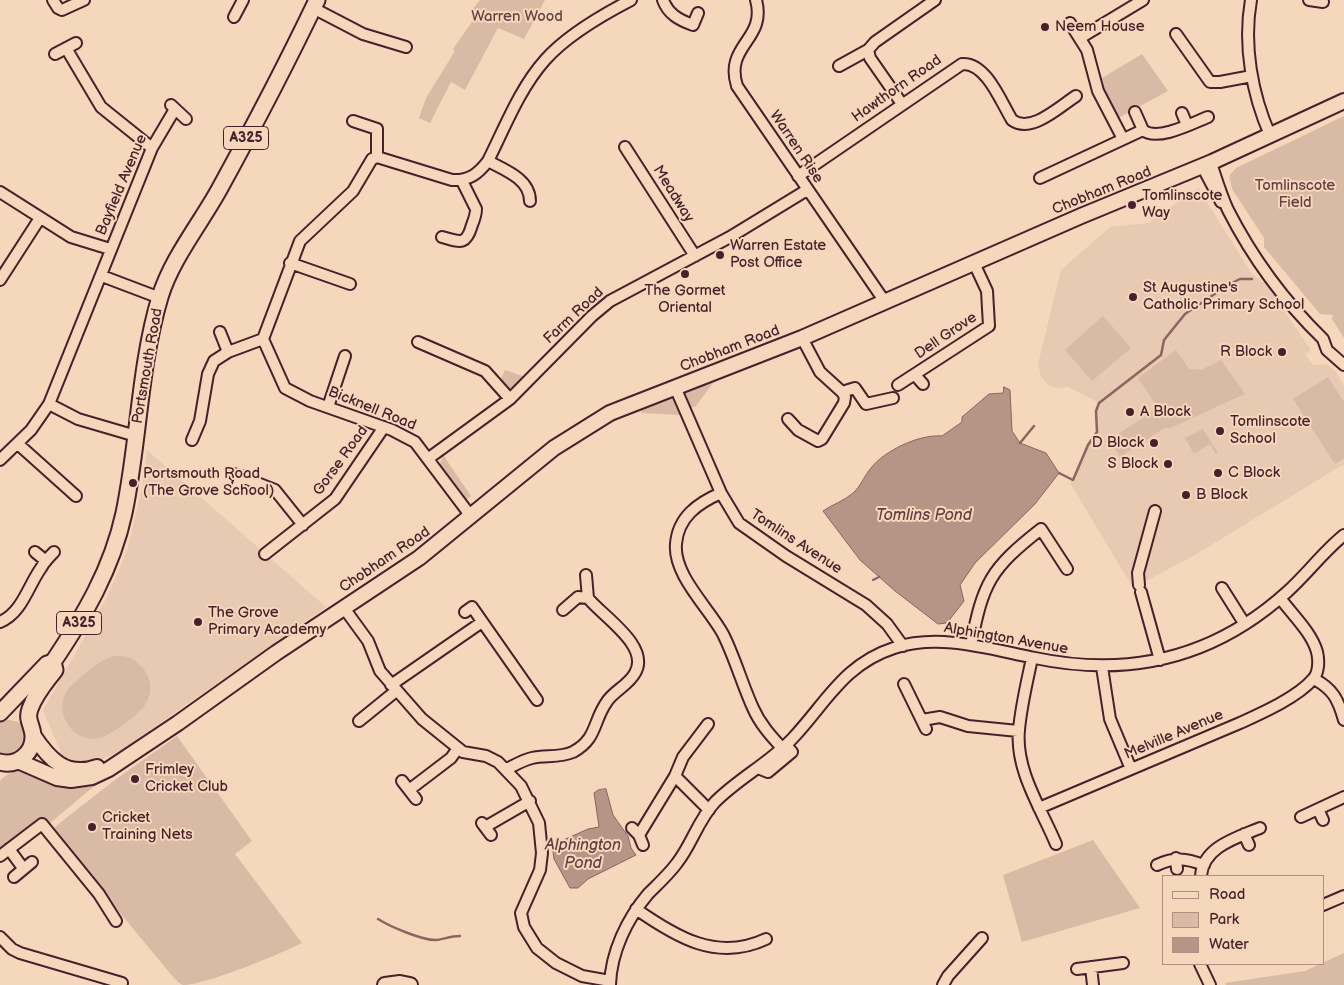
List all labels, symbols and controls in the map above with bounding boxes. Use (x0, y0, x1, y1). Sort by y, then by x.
park label: Warren Wood (471, 8, 563, 26)
place label: Neem House (1055, 18, 1145, 36)
marker: Neem House (1039, 21, 1051, 33)
street label: Hawthorn Road (849, 51, 945, 127)
street label: Warren Rise (765, 107, 827, 187)
road number: A325 (224, 126, 268, 150)
street label: Bayfield Avenue (93, 132, 151, 238)
street label: Meadway (649, 162, 697, 226)
street label: Chobham Road (1050, 163, 1154, 219)
park label: Tomlinscote Field (1255, 177, 1335, 212)
place label: Tomlinscote Way (1142, 187, 1222, 222)
marker: Tomlinscote Way (1126, 199, 1138, 211)
place label: Warren Estate Post Office (730, 237, 826, 272)
marker: Warren Estate Post Office (714, 249, 726, 261)
marker: The Gormet Oriental (679, 268, 691, 280)
place label: St Augustine's Catholic Primary School (1143, 279, 1304, 314)
place label: The Gormet Oriental (645, 282, 725, 317)
street label: Farm Road (540, 284, 608, 348)
marker: St Augustine's Catholic Primary School (1127, 291, 1139, 303)
street label: Portsmouth Road (129, 307, 167, 425)
street label: Dell Grove (912, 309, 980, 363)
street label: Chobham Road (678, 322, 782, 376)
place label: R Block (1220, 343, 1272, 361)
marker: R Block (1276, 346, 1288, 358)
street label: Bicknell Road (325, 383, 419, 435)
place label: A Block (1140, 403, 1191, 421)
marker: A Block (1124, 406, 1136, 418)
place label: Tomlinscote School (1230, 413, 1310, 448)
street label: Gorse Road (310, 423, 372, 499)
marker: Tomlinscote School (1214, 425, 1226, 437)
place label: D Block (1092, 434, 1144, 452)
marker: D Block (1148, 437, 1160, 449)
place label: S Block (1108, 455, 1158, 473)
marker: S Block (1162, 458, 1174, 470)
place label: C Block (1228, 464, 1280, 482)
place label: Portsmouth Road (The Grove School) (143, 465, 274, 500)
marker: C Block (1212, 467, 1224, 479)
marker: Portsmouth Road (The Grove School) (127, 477, 139, 489)
place label: B Block (1196, 486, 1248, 504)
marker: B Block (1180, 489, 1192, 501)
street label: Tomlins Avenue (747, 506, 845, 578)
water label: Tomlins Pond (876, 506, 972, 526)
street label: Chobham Road (336, 523, 434, 597)
place label: The Grove Primary Academy (208, 604, 326, 639)
road number: A325 (56, 612, 102, 634)
marker: The Grove Primary Academy (192, 616, 204, 628)
street label: Alphington Avenue (943, 619, 1069, 659)
street label: Melville Avenue (1122, 706, 1226, 764)
place label: Frimley Cricket Club (145, 761, 228, 796)
marker: Frimley Cricket Club (129, 773, 141, 785)
place label: Cricket Training Nets (102, 809, 193, 844)
marker: Cricket Training Nets (86, 821, 98, 833)
water label: Alphington Pond (545, 836, 621, 874)
legend (1162, 875, 1324, 965)
text: Road (1209, 885, 1245, 904)
text: Park (1209, 910, 1239, 929)
text: Water (1209, 935, 1249, 954)

